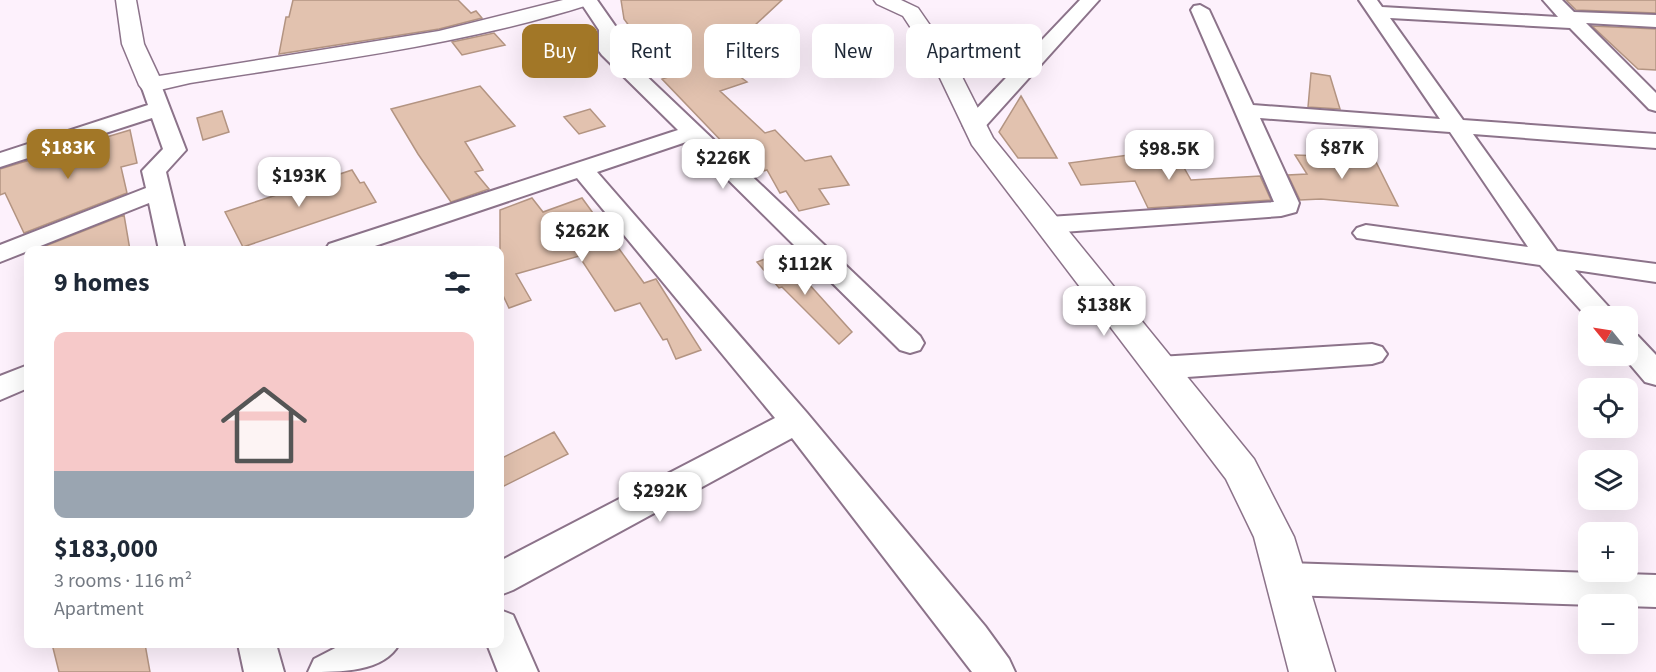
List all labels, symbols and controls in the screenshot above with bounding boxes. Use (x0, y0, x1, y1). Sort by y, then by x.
chip: Buy (522, 24, 598, 78)
chip: Rent (610, 24, 692, 78)
chip: Filters (704, 24, 800, 78)
chip: New (812, 24, 894, 78)
chip: Apartment (906, 24, 1042, 78)
pin: $183K (26, 129, 110, 180)
pin: $87K (1306, 129, 1378, 180)
pin: $98.5K (1120, 130, 1218, 181)
text: $183K (41, 134, 95, 162)
text: $87K (1320, 134, 1364, 162)
text: $98.5K (1139, 135, 1199, 163)
pin: $226K (681, 139, 765, 190)
text: $226K (696, 144, 750, 172)
pin: $193K (257, 157, 341, 208)
text: $193K (272, 162, 326, 190)
pin: $262K (540, 212, 624, 263)
text: $262K (555, 217, 609, 245)
pin: $112K (763, 245, 847, 296)
text: $112K (778, 250, 832, 278)
text: 9 homes (54, 264, 149, 301)
icon: filters (441, 266, 474, 299)
pin: $138K (1062, 286, 1146, 337)
text: $138K (1077, 291, 1131, 319)
north arrow (1578, 306, 1638, 366)
map controls (1578, 306, 1638, 654)
icon: home (210, 371, 318, 479)
button: locate (1578, 378, 1638, 438)
button: layers (1578, 450, 1638, 510)
pin: $292K (618, 472, 702, 523)
text: $292K (633, 477, 687, 505)
button: + (1578, 522, 1638, 582)
text: $183,000 (54, 530, 158, 567)
text: 3 rooms · 116 m² (54, 567, 192, 595)
button: − (1578, 594, 1638, 654)
text: Apartment (54, 595, 144, 623)

